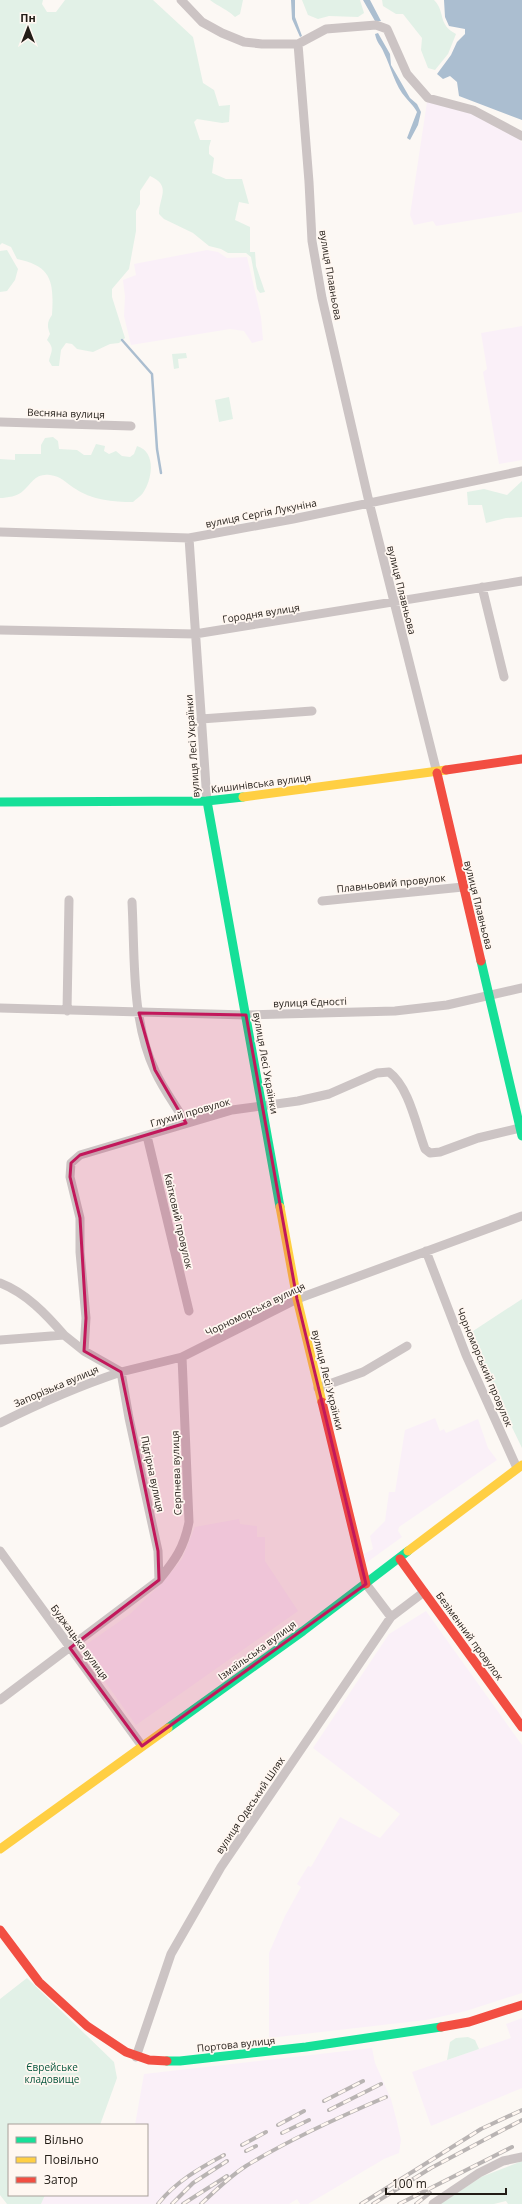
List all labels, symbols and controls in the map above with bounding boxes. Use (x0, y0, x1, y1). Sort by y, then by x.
north arrow (8, 8, 48, 48)
text: Пн (20, 10, 36, 25)
street label: вулиця Плавньова (316, 229, 346, 321)
street label: Весняна вулиця (27, 405, 105, 421)
street label: вулиця Сергія Лукуніна (204, 495, 318, 531)
street label: вулиця Плавньова (384, 544, 420, 636)
street label: Городня вулиця (221, 600, 301, 626)
street label: вулиця Лесі Українки (181, 694, 203, 798)
street label: Кишинівська вулиця (210, 770, 312, 796)
street label: вулиця Плавньова (461, 859, 497, 951)
street label: Плавньовий провулок (336, 870, 447, 896)
street label: вулиця Єдності (273, 994, 347, 1010)
street label: вулиця Лесі Українки (250, 1011, 282, 1115)
street label: Глухий провулок (148, 1094, 232, 1130)
street label: Квітковий провулок (161, 1172, 197, 1271)
street label: Чорноморська вулиця (203, 1279, 307, 1339)
street label: Чорноморський провулок (454, 1305, 517, 1429)
street label: вулиця Лесі Українки (309, 1328, 347, 1432)
street label: Запорізька вулиця (11, 1362, 101, 1410)
street label: Серпнева вулиця (168, 1430, 184, 1516)
street label: Підгірна вулиця (138, 1435, 168, 1513)
street label: Безіменний провулок (433, 1589, 507, 1684)
street label: Буджацька вулиця (48, 1602, 112, 1682)
street label: Ізмаїльська вулиця (215, 1617, 299, 1683)
street label: вулиця Одеський Шлях (212, 1753, 288, 1856)
street label: Портова вулиця (196, 2033, 276, 2055)
park label: Єврейське кладовище (25, 2060, 80, 2086)
legend (8, 2124, 148, 2196)
text: Вільно (44, 2131, 84, 2148)
text: Повільно (44, 2151, 99, 2168)
scale bar (386, 2170, 506, 2196)
text: Затор (44, 2171, 78, 2188)
text: 100 m (392, 2175, 427, 2192)

